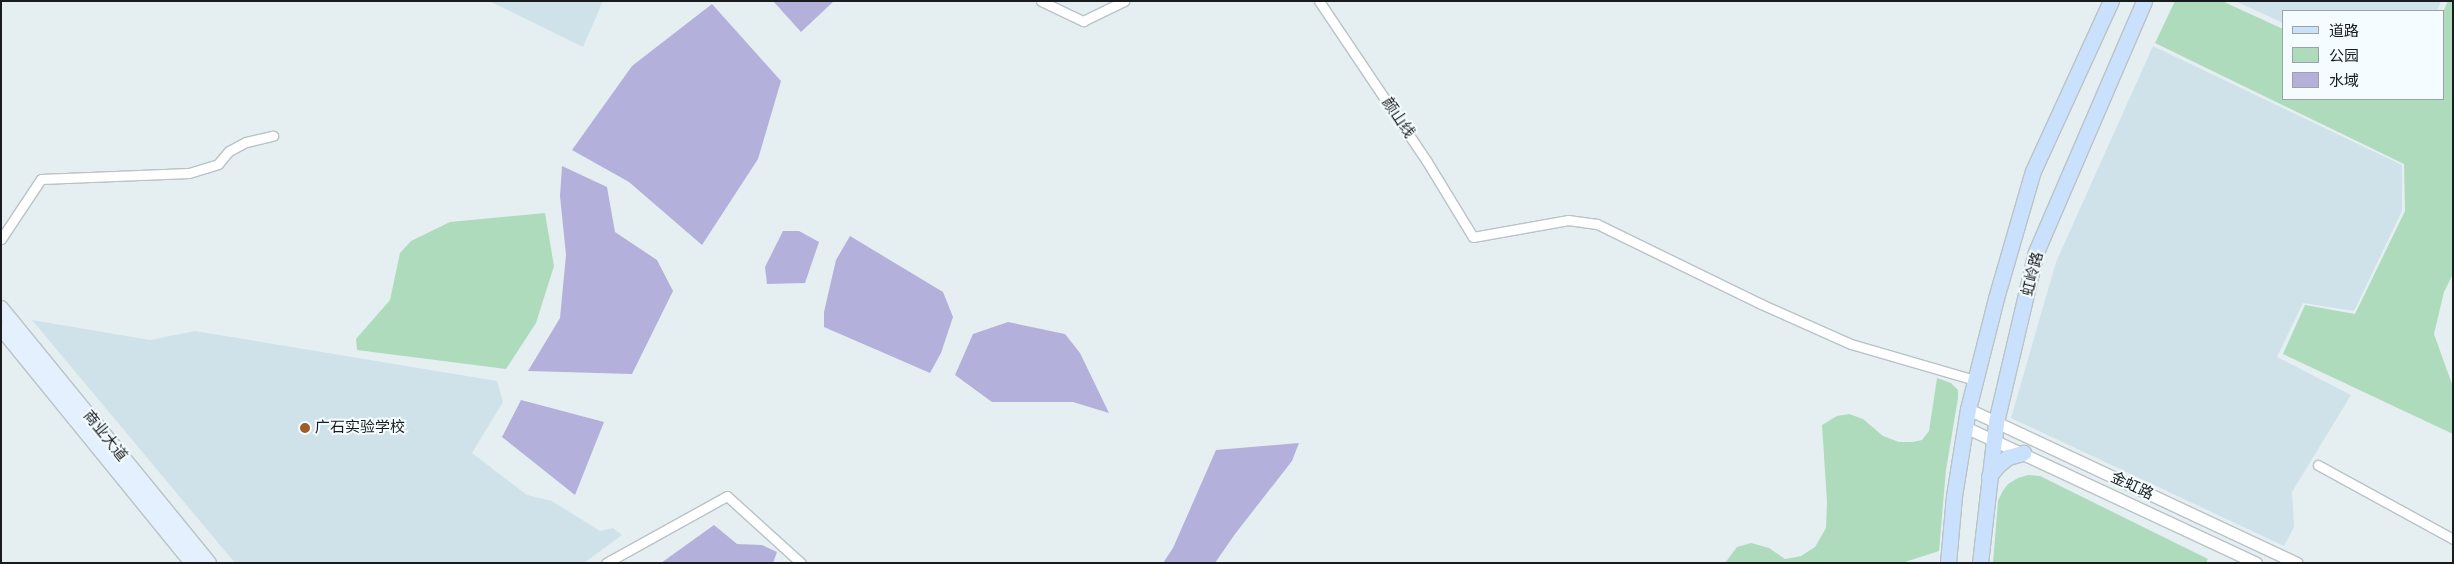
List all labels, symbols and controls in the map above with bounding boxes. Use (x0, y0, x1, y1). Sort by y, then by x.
legend (2282, 10, 2444, 100)
text: 道路 (2329, 22, 2359, 40)
text: 公园 (2329, 47, 2359, 65)
text: 水域 (2329, 72, 2359, 90)
street label: 颜山线 (1378, 94, 1418, 142)
street label: 虹岭路 (2019, 250, 2047, 298)
street label: 商业大道 (79, 407, 131, 465)
place label: 广石实验学校 (315, 419, 405, 437)
marker: 广石实验学校 (299, 422, 311, 434)
street label: 金虹路 (2108, 468, 2156, 504)

